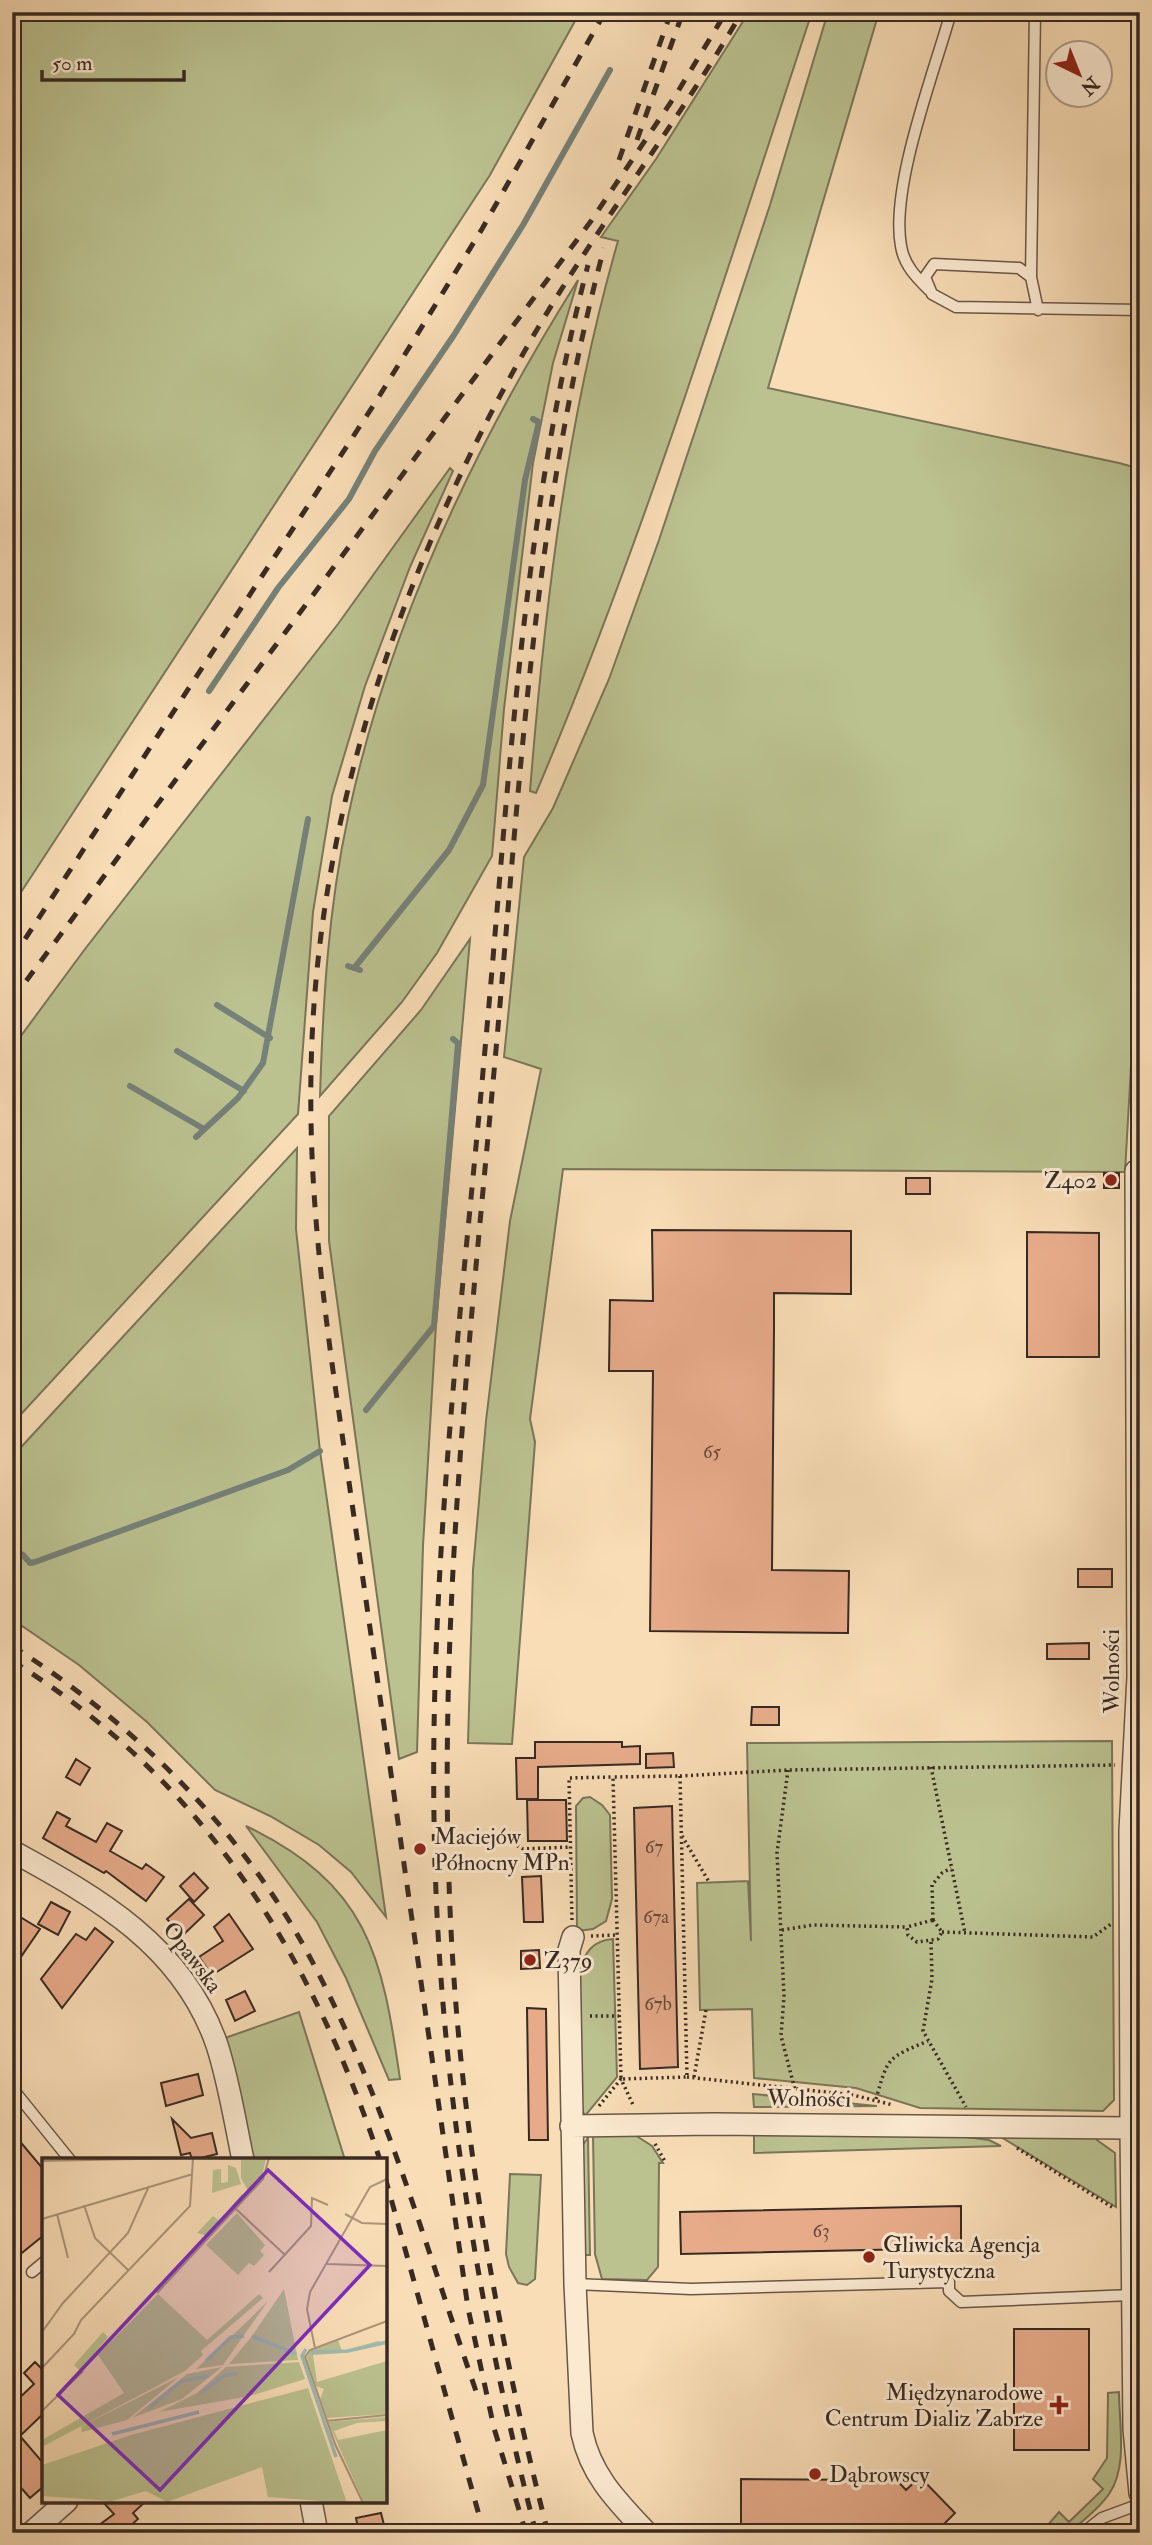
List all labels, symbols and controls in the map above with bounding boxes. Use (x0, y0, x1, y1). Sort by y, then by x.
scale bar (42, 38, 184, 82)
north arrow (1044, 38, 1114, 108)
text: 50 m (52, 50, 93, 77)
text: N (1075, 70, 1105, 101)
place label: Z402 (1044, 1166, 1097, 1195)
marker: Z402 (1103, 1172, 1119, 1188)
house number: 65 (703, 1440, 722, 1464)
street label: Wolności (1097, 1629, 1126, 1714)
place label: Maciejów Północny MPn (434, 1822, 570, 1877)
house number: 67 (645, 1835, 663, 1859)
marker: Maciejów Północny MPn (412, 1841, 428, 1857)
house number: 67a (643, 1905, 669, 1929)
street label: Opawska (156, 1916, 229, 2000)
place label: Z379 (544, 1946, 592, 1975)
marker: Z379 (522, 1952, 538, 1968)
house number: 67b (644, 1992, 672, 2016)
street label: Wolności (766, 2083, 851, 2114)
inset map (42, 2158, 387, 2503)
house number: 63 (813, 2219, 829, 2243)
place label: Gliwicka Agencja Turystyczna (883, 2230, 1041, 2285)
marker: Gliwicka Agencja Turystyczna (861, 2249, 877, 2265)
place label: Międzynarodowe Centrum Dializ Zabrze (825, 2378, 1043, 2433)
marker: Międzynarodowe Centrum Dializ Zabrze (1049, 2395, 1069, 2415)
place label: Dąbrowscy (829, 2460, 930, 2489)
marker: Dąbrowscy (807, 2466, 823, 2482)

